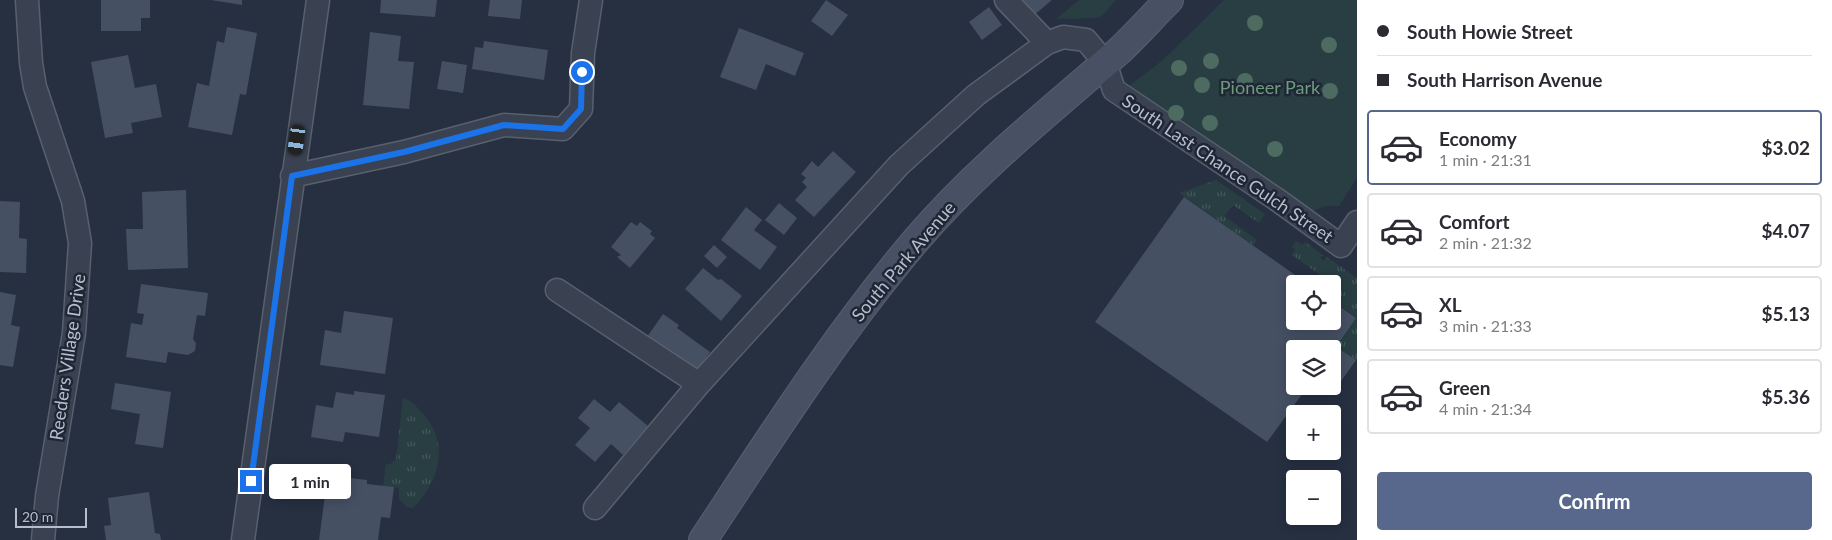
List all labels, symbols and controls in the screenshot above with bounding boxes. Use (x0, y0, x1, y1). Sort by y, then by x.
text: South Howie Street (1407, 20, 1573, 43)
route start (571, 61, 593, 83)
text: South Harrison Avenue (1407, 68, 1602, 91)
park label: Pioneer Park (1220, 76, 1321, 98)
street label: South Last Chance Gulch Street (1118, 89, 1338, 247)
car (287, 124, 306, 156)
icon: car (1379, 125, 1424, 170)
text: Economy (1439, 127, 1517, 150)
text: $3.02 (1761, 136, 1810, 159)
text: 1 min · 21:31 (1439, 150, 1532, 169)
street label: South Park Avenue (846, 197, 960, 325)
icon: car (1379, 208, 1424, 253)
text: Comfort (1439, 210, 1510, 233)
text: $4.07 (1761, 219, 1810, 242)
text: 2 min · 21:32 (1439, 233, 1532, 252)
street label: Reeders Village Drive (44, 272, 90, 442)
map controls (1286, 275, 1341, 525)
button: locate (1286, 275, 1341, 330)
icon: car (1379, 291, 1424, 336)
text: XL (1439, 293, 1462, 316)
text: $5.13 (1761, 302, 1810, 325)
text: 3 min · 21:33 (1439, 316, 1532, 335)
button: layers (1286, 340, 1341, 395)
icon: car (1379, 374, 1424, 419)
text: Green (1439, 376, 1490, 399)
text: $5.36 (1761, 385, 1810, 408)
text: 4 min · 21:34 (1439, 399, 1532, 418)
button: + (1286, 405, 1341, 460)
callout: 1 min (268, 464, 351, 498)
route end (240, 470, 262, 492)
button: − (1286, 470, 1341, 525)
text: 1 min (290, 472, 330, 491)
button: Confirm (1377, 472, 1812, 530)
scale bar (15, 505, 88, 528)
text: 20 m (22, 508, 53, 525)

